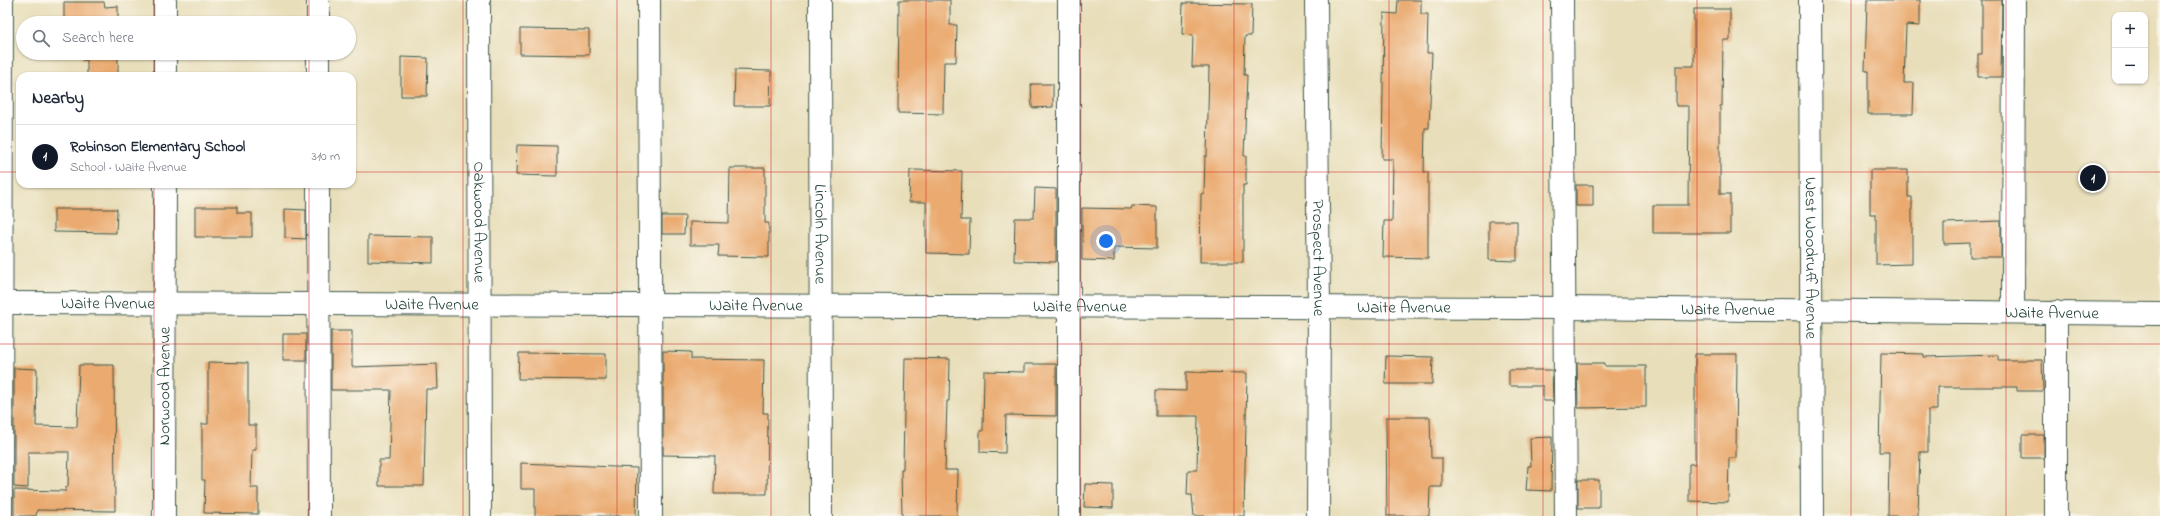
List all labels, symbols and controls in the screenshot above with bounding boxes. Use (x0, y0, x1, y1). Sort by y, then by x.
map controls (2112, 12, 2148, 84)
button: + (2112, 12, 2148, 48)
search box (16, 16, 356, 60)
icon: search (30, 27, 52, 49)
text: Search here (62, 27, 134, 49)
button: − (2112, 48, 2148, 84)
text: Nearby (32, 86, 84, 111)
text: Robinson Elementary School (70, 136, 245, 158)
text: 1 (43, 147, 47, 166)
text: 310 m (312, 147, 340, 166)
text: School · Waite Avenue (70, 158, 187, 177)
street label: Oakwood Avenue (467, 161, 492, 283)
pin: 1 (2080, 163, 2106, 193)
street label: West Woodruff Avenue (1798, 177, 1824, 340)
street label: Lincoln Avenue (808, 184, 833, 284)
street label: Prospect Avenue (1305, 199, 1332, 317)
your location (1096, 231, 1116, 251)
street label: Waite Avenue (61, 291, 155, 316)
street label: Waite Avenue (385, 292, 479, 317)
street label: Waite Avenue (709, 293, 803, 318)
street label: Waite Avenue (1033, 294, 1127, 319)
street label: Waite Avenue (1357, 295, 1451, 320)
street label: Waite Avenue (1681, 297, 1775, 323)
street label: Waite Avenue (2005, 300, 2099, 326)
street label: Norwood Avenue (152, 326, 177, 446)

